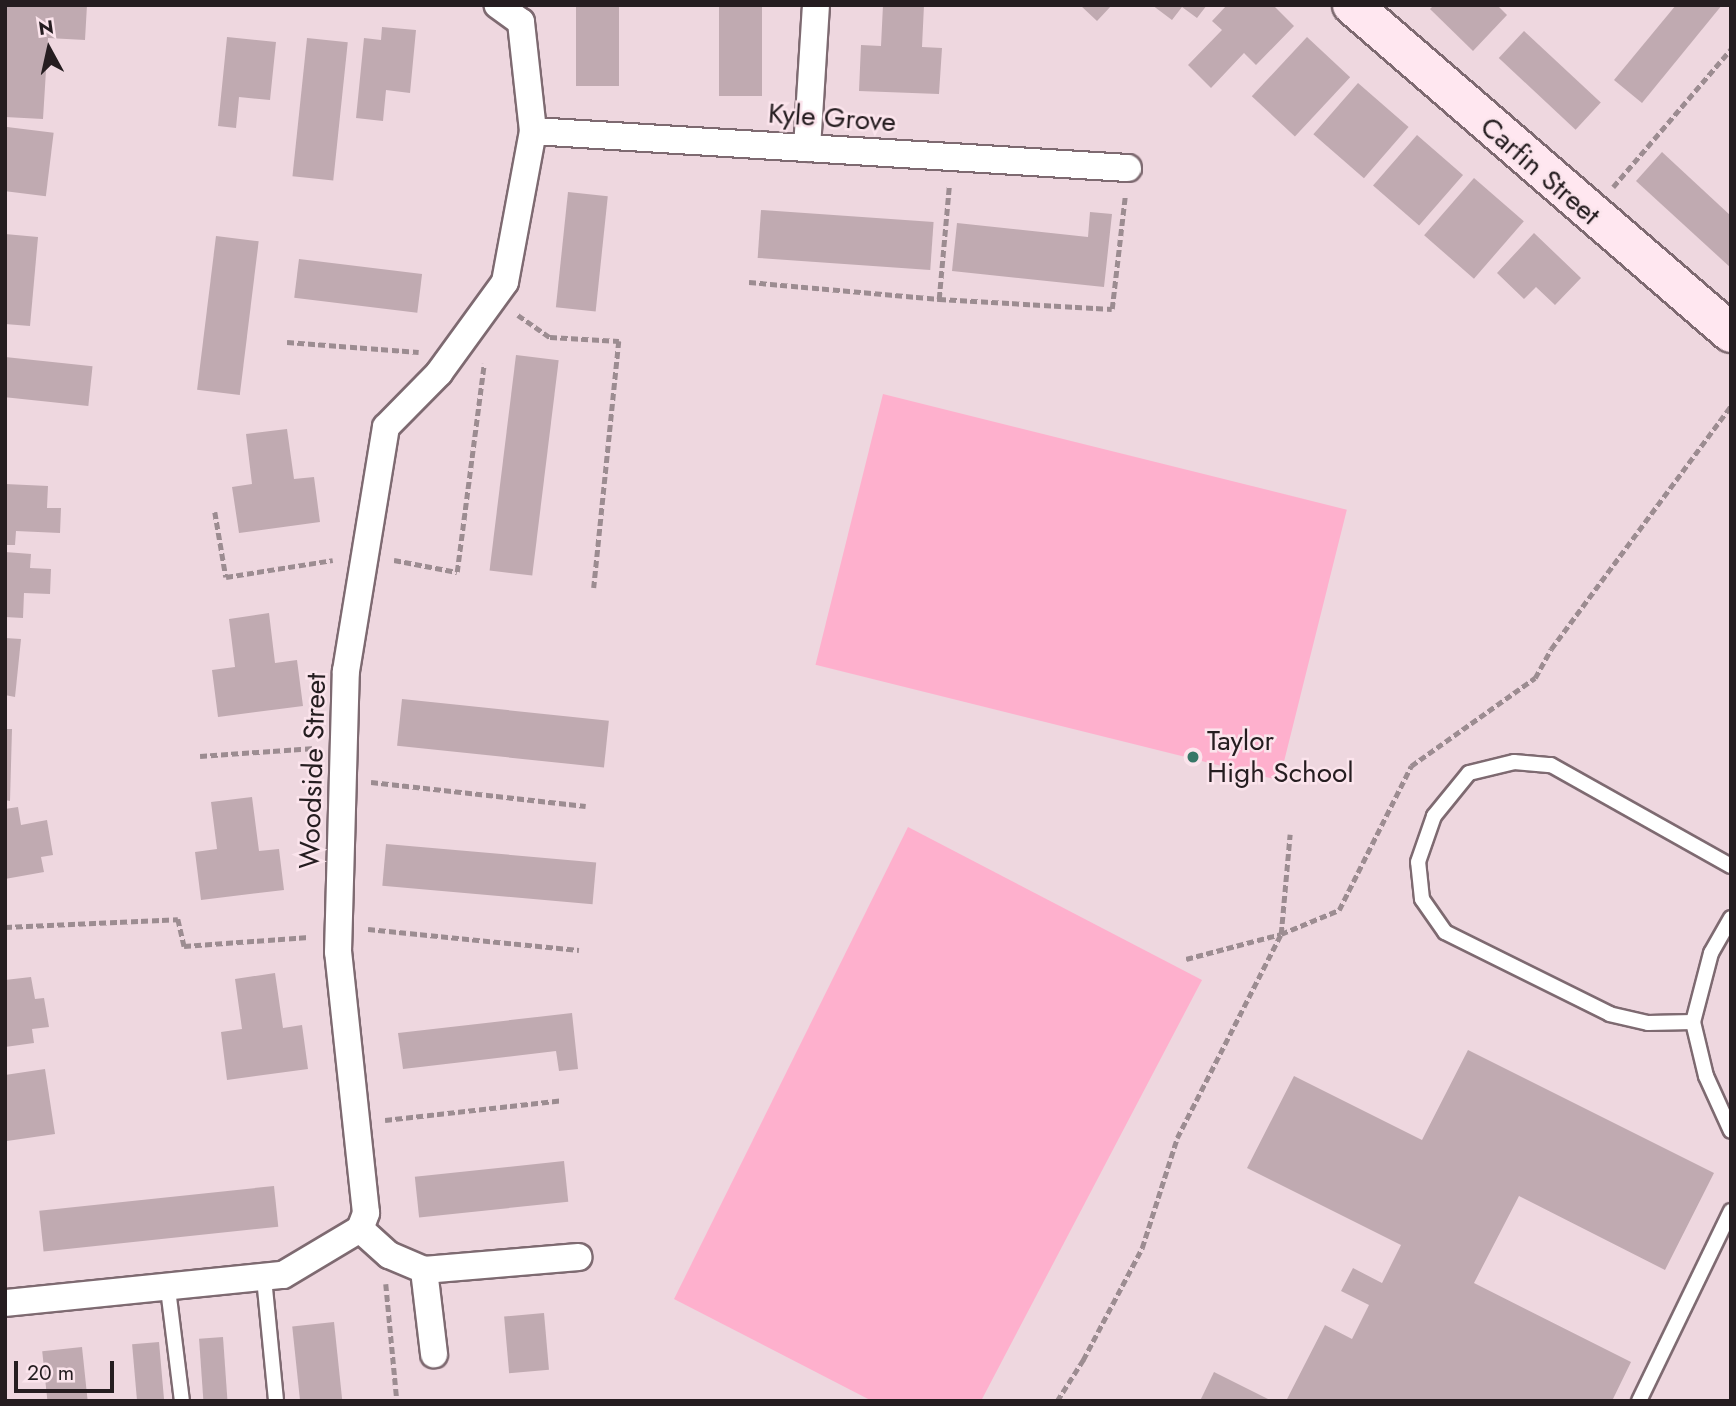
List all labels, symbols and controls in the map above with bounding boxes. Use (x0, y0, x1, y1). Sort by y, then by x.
text: N (37, 13, 55, 42)
north arrow (14, 14, 84, 84)
street label: Kyle Grove (767, 97, 897, 139)
street label: Carfin Street (1473, 110, 1607, 232)
street label: Woodside Street (293, 672, 333, 870)
place label: Taylor High School (1207, 724, 1354, 790)
marker: Taylor High School (1185, 749, 1201, 765)
scale bar (18, 1346, 117, 1390)
text: 20 m (27, 1358, 74, 1388)

